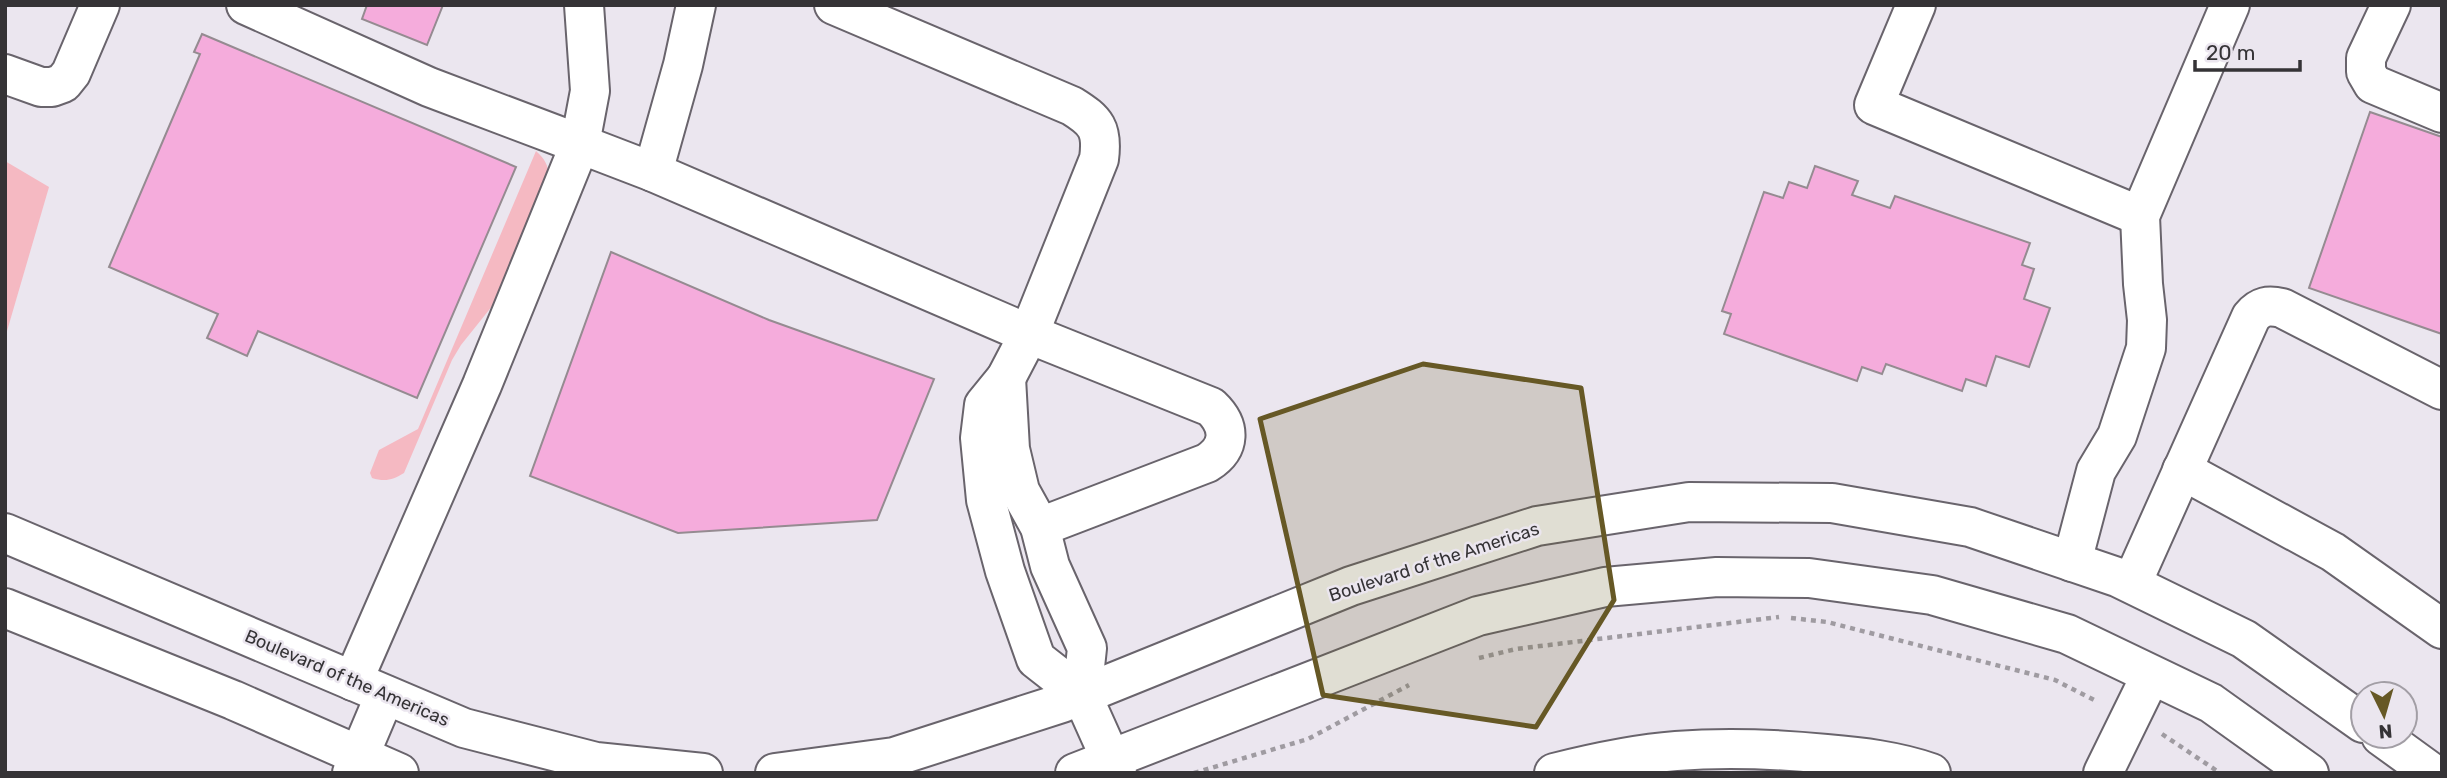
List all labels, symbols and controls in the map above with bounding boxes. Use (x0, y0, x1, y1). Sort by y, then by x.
scale bar (2195, 28, 2300, 72)
text: 20 m (2206, 40, 2255, 65)
street label: Boulevard of the Americas (1326, 518, 1542, 606)
street label: Boulevard of the Americas (242, 625, 452, 731)
north arrow (2349, 680, 2419, 750)
text: N (2378, 719, 2393, 743)

